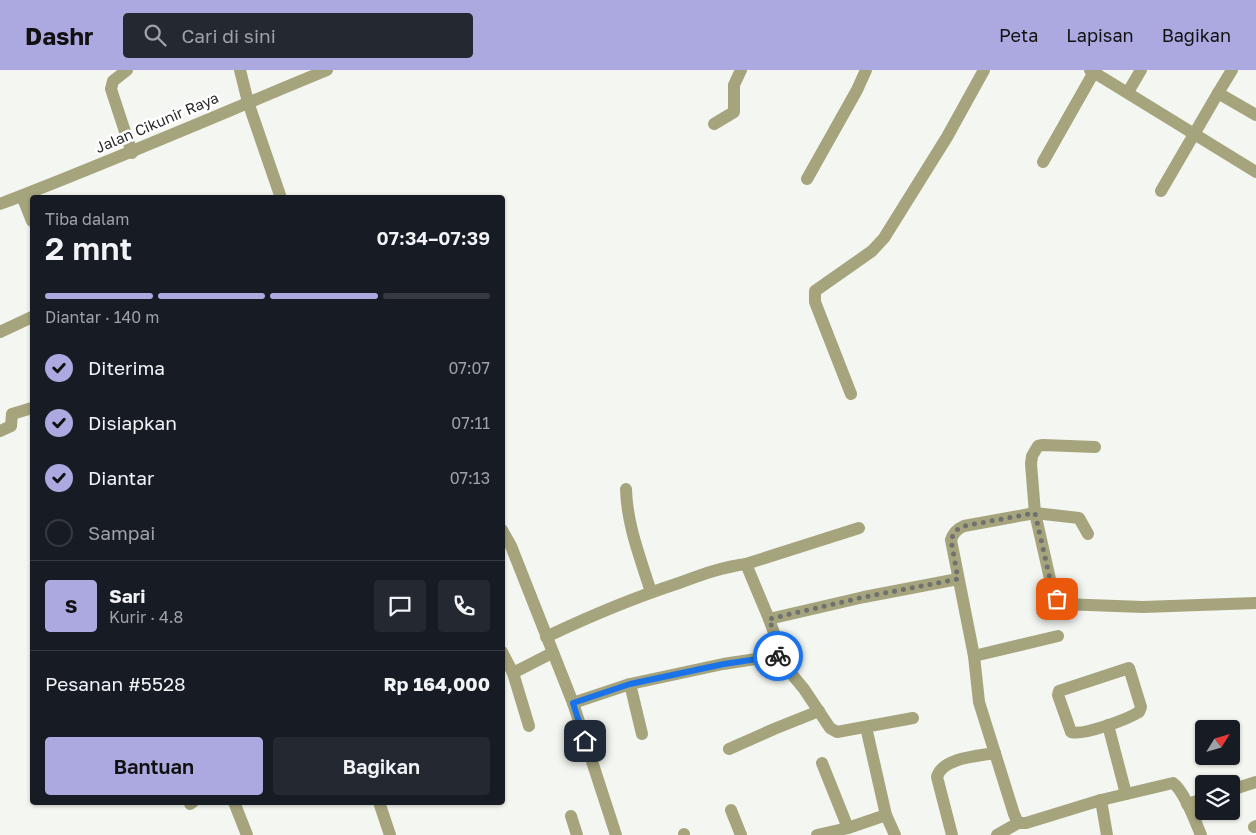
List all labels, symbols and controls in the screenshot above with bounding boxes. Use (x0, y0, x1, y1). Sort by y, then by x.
search box (123, 13, 473, 58)
text: Dashr (25, 21, 93, 50)
icon: search (141, 21, 169, 49)
text: Cari di sini (181, 24, 276, 47)
text: Peta (999, 24, 1038, 46)
text: Lapisan (1066, 24, 1134, 46)
text: Bagikan (1162, 24, 1231, 46)
street label: Jalan Cikunir Raya (92, 88, 221, 156)
text: Tiba dalam (45, 209, 129, 229)
text: 07:34–07:39 (377, 226, 490, 249)
text: 2 mnt (45, 229, 132, 267)
text: Diantar · 140 m (45, 307, 159, 327)
icon: check (45, 354, 73, 382)
text: Diterima (88, 356, 165, 379)
text: 07:07 (448, 358, 490, 378)
icon: check (45, 409, 73, 437)
text: Disiapkan (88, 411, 177, 434)
text: 07:11 (451, 413, 490, 433)
icon: check (45, 464, 73, 492)
text: Diantar (88, 466, 154, 489)
text: 07:13 (450, 468, 490, 488)
text: Sampai (88, 521, 155, 544)
pin (1036, 578, 1078, 620)
button: chat (374, 580, 426, 632)
button: phone (438, 580, 490, 632)
text: Sari (109, 584, 145, 607)
icon: bag (1043, 585, 1071, 613)
text: S (65, 594, 77, 617)
text: Kurir · 4.8 (109, 607, 183, 627)
courier (753, 631, 803, 681)
icon: bike (764, 642, 792, 670)
text: Pesanan #5528 (45, 672, 186, 695)
text: Rp 164,000 (384, 672, 490, 695)
pin (564, 720, 606, 762)
north arrow (1195, 720, 1240, 765)
map controls (1195, 720, 1240, 820)
icon: home (571, 727, 599, 755)
button: Bantuan (45, 737, 263, 795)
button: Bagikan (273, 737, 490, 795)
button: layers (1195, 775, 1240, 820)

